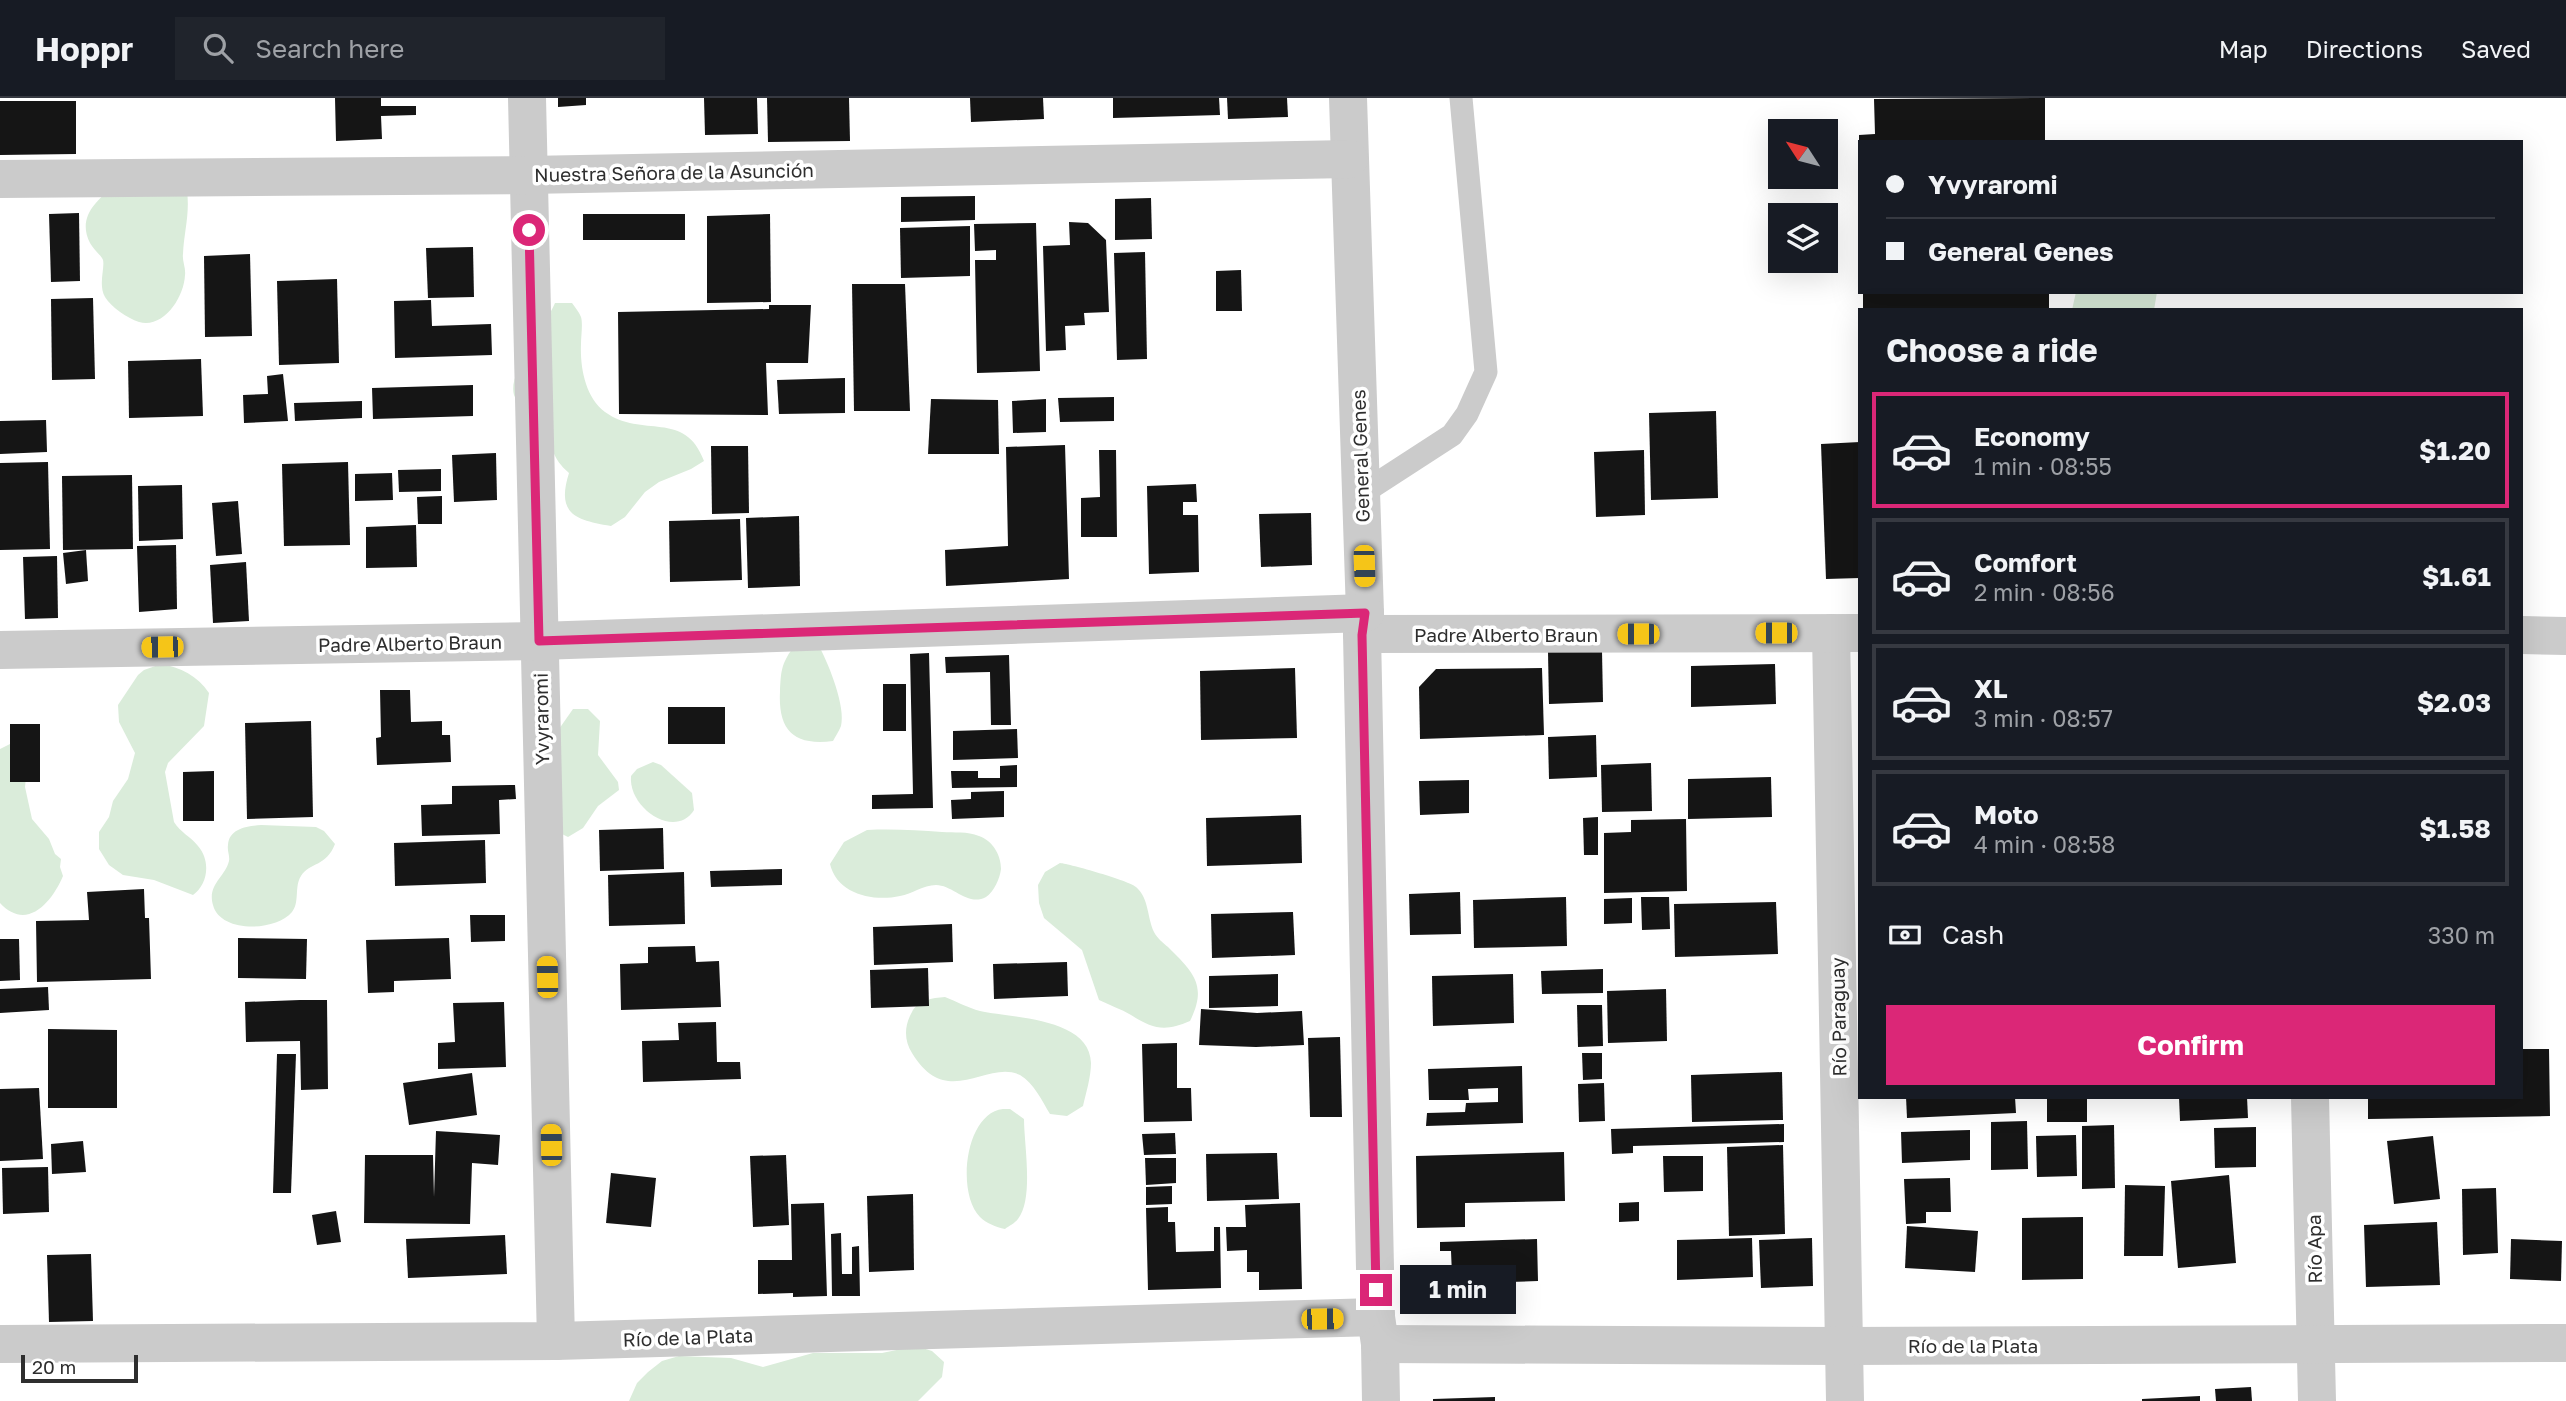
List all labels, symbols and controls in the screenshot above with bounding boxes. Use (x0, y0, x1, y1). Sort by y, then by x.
search box (175, 17, 665, 80)
text: Hoppr (35, 29, 133, 68)
icon: search (199, 29, 237, 67)
text: Search here (255, 33, 404, 64)
text: Map (2219, 34, 2268, 63)
text: Directions (2306, 34, 2423, 63)
text: Saved (2461, 34, 2531, 63)
north arrow (1768, 119, 1838, 189)
map controls (1768, 119, 1838, 273)
street label: Nuestra Señora de la Asunción (534, 158, 814, 186)
text: Yvyraromi (1928, 169, 2058, 200)
button: layers (1768, 203, 1838, 273)
route start (513, 214, 545, 246)
text: General Genes (1928, 236, 2114, 267)
text: Choose a ride (1886, 331, 2098, 369)
street label: General Genes (1346, 389, 1374, 523)
icon: car (1890, 419, 1953, 482)
text: Economy (1974, 421, 2090, 452)
text: $1.20 (2419, 435, 2491, 466)
text: 1 min · 08:55 (1974, 452, 2112, 480)
car (1353, 545, 1376, 587)
icon: car (1890, 545, 1953, 608)
text: Comfort (1974, 547, 2077, 578)
text: $1.61 (2422, 561, 2491, 592)
text: 2 min · 08:56 (1974, 578, 2115, 606)
street label: Padre Alberto Braun (1414, 623, 1598, 646)
car (1756, 623, 1798, 644)
car (1618, 624, 1660, 645)
street label: Padre Alberto Braun (318, 630, 502, 656)
car (141, 636, 184, 658)
icon: car (1890, 671, 1953, 734)
street label: Yvyraromi (529, 673, 553, 765)
text: XL (1974, 673, 2008, 704)
text: $2.03 (2417, 687, 2491, 718)
text: 3 min · 08:57 (1974, 704, 2113, 732)
icon: car (1890, 797, 1953, 860)
text: Moto (1974, 799, 2039, 830)
text: $1.58 (2419, 813, 2491, 844)
text: 4 min · 08:58 (1974, 830, 2115, 858)
icon: cash (1886, 916, 1924, 954)
text: Cash (1942, 919, 2004, 950)
text: 330 m (2428, 921, 2495, 949)
car (537, 956, 558, 998)
street label: Río Paraguay (1825, 957, 1851, 1077)
button: Confirm (1886, 1005, 2495, 1085)
car (541, 1124, 562, 1166)
street label: Río Apa (2302, 1214, 2326, 1284)
callout: 1 min (1400, 1266, 1516, 1314)
route end (1360, 1274, 1392, 1306)
text: 1 min (1429, 1275, 1487, 1303)
car (1301, 1308, 1344, 1330)
street label: Río de la Plata (622, 1323, 754, 1351)
street label: Río de la Plata (1908, 1334, 2038, 1357)
scale bar (21, 1352, 138, 1384)
text: 20 m (32, 1355, 76, 1378)

